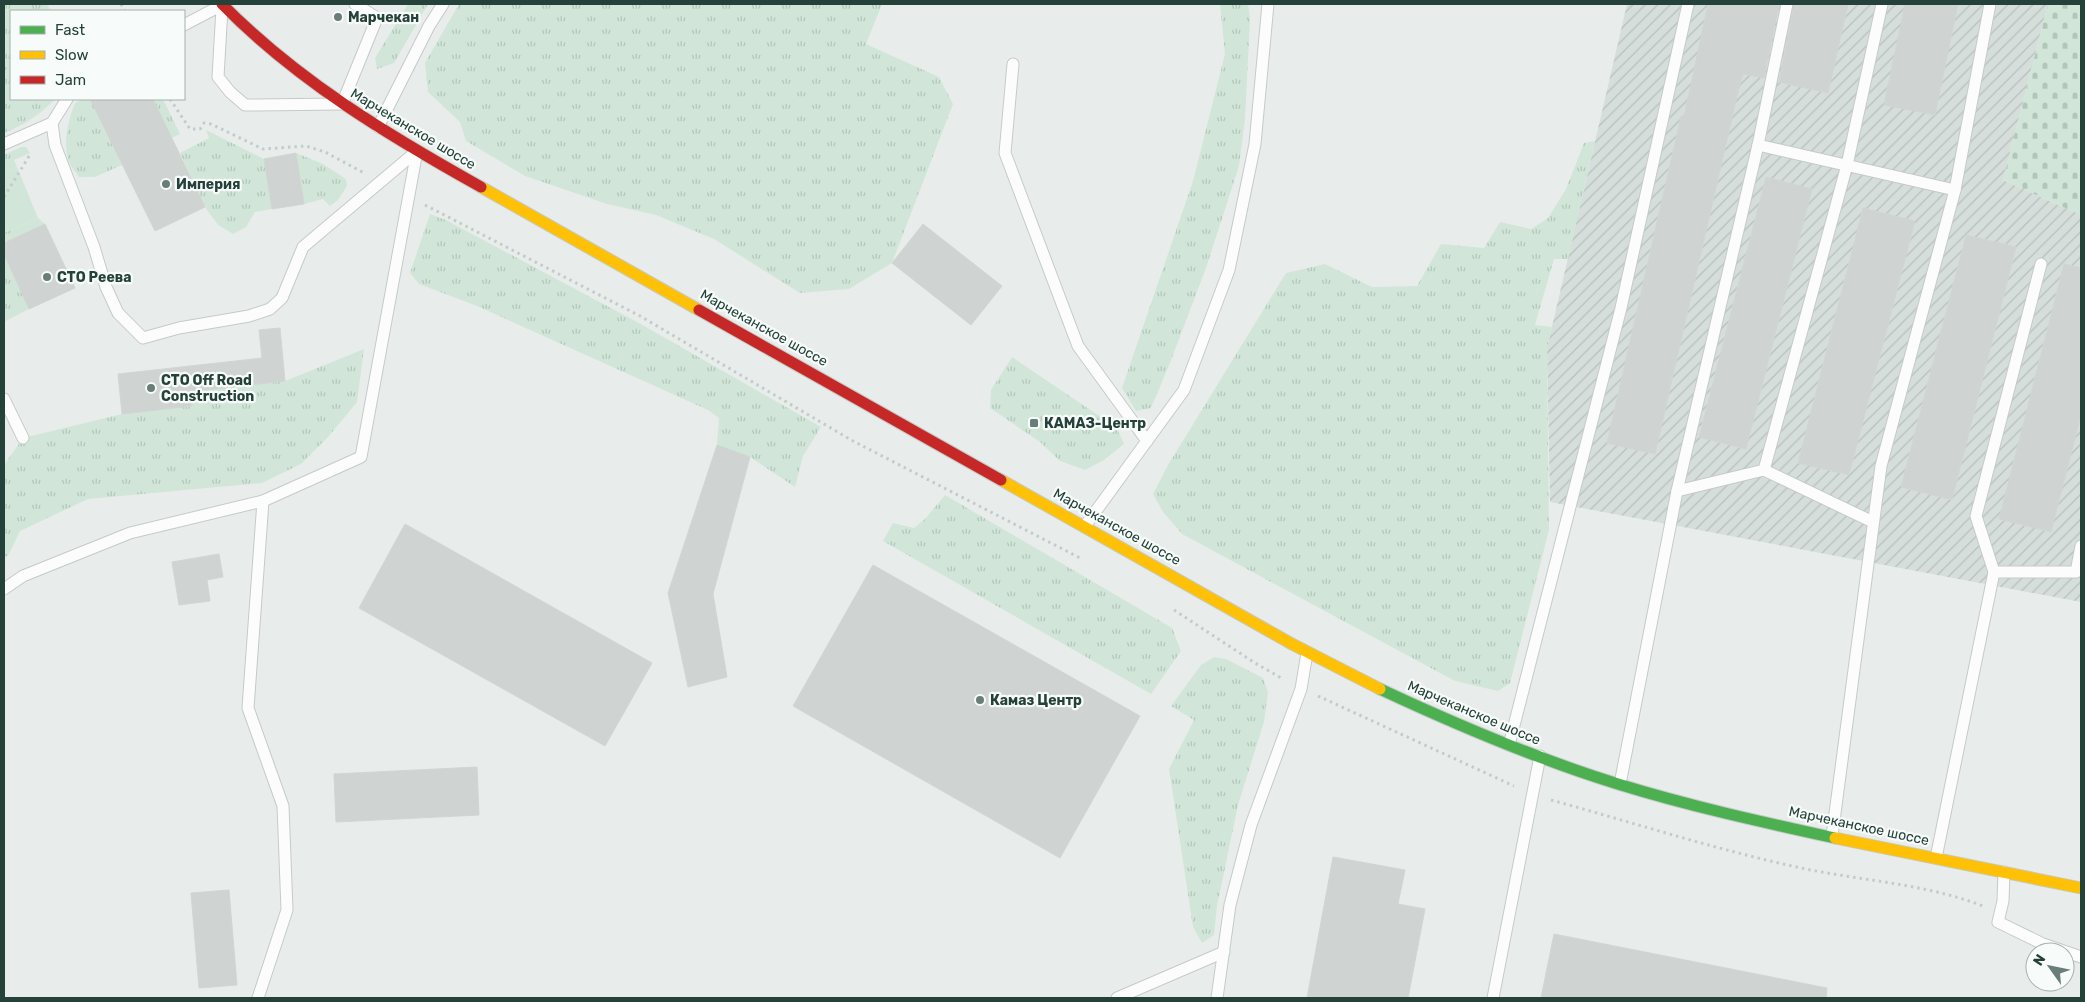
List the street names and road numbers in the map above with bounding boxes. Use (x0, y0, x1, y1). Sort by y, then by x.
street label: Марчеканское шоссе (347, 85, 479, 173)
street label: Марчеканское шоссе (697, 286, 831, 370)
street label: Марчеканское шоссе (1050, 485, 1184, 569)
street label: Марчеканское шоссе (1405, 677, 1543, 749)
street label: Марчеканское шоссе (1787, 803, 1931, 849)

